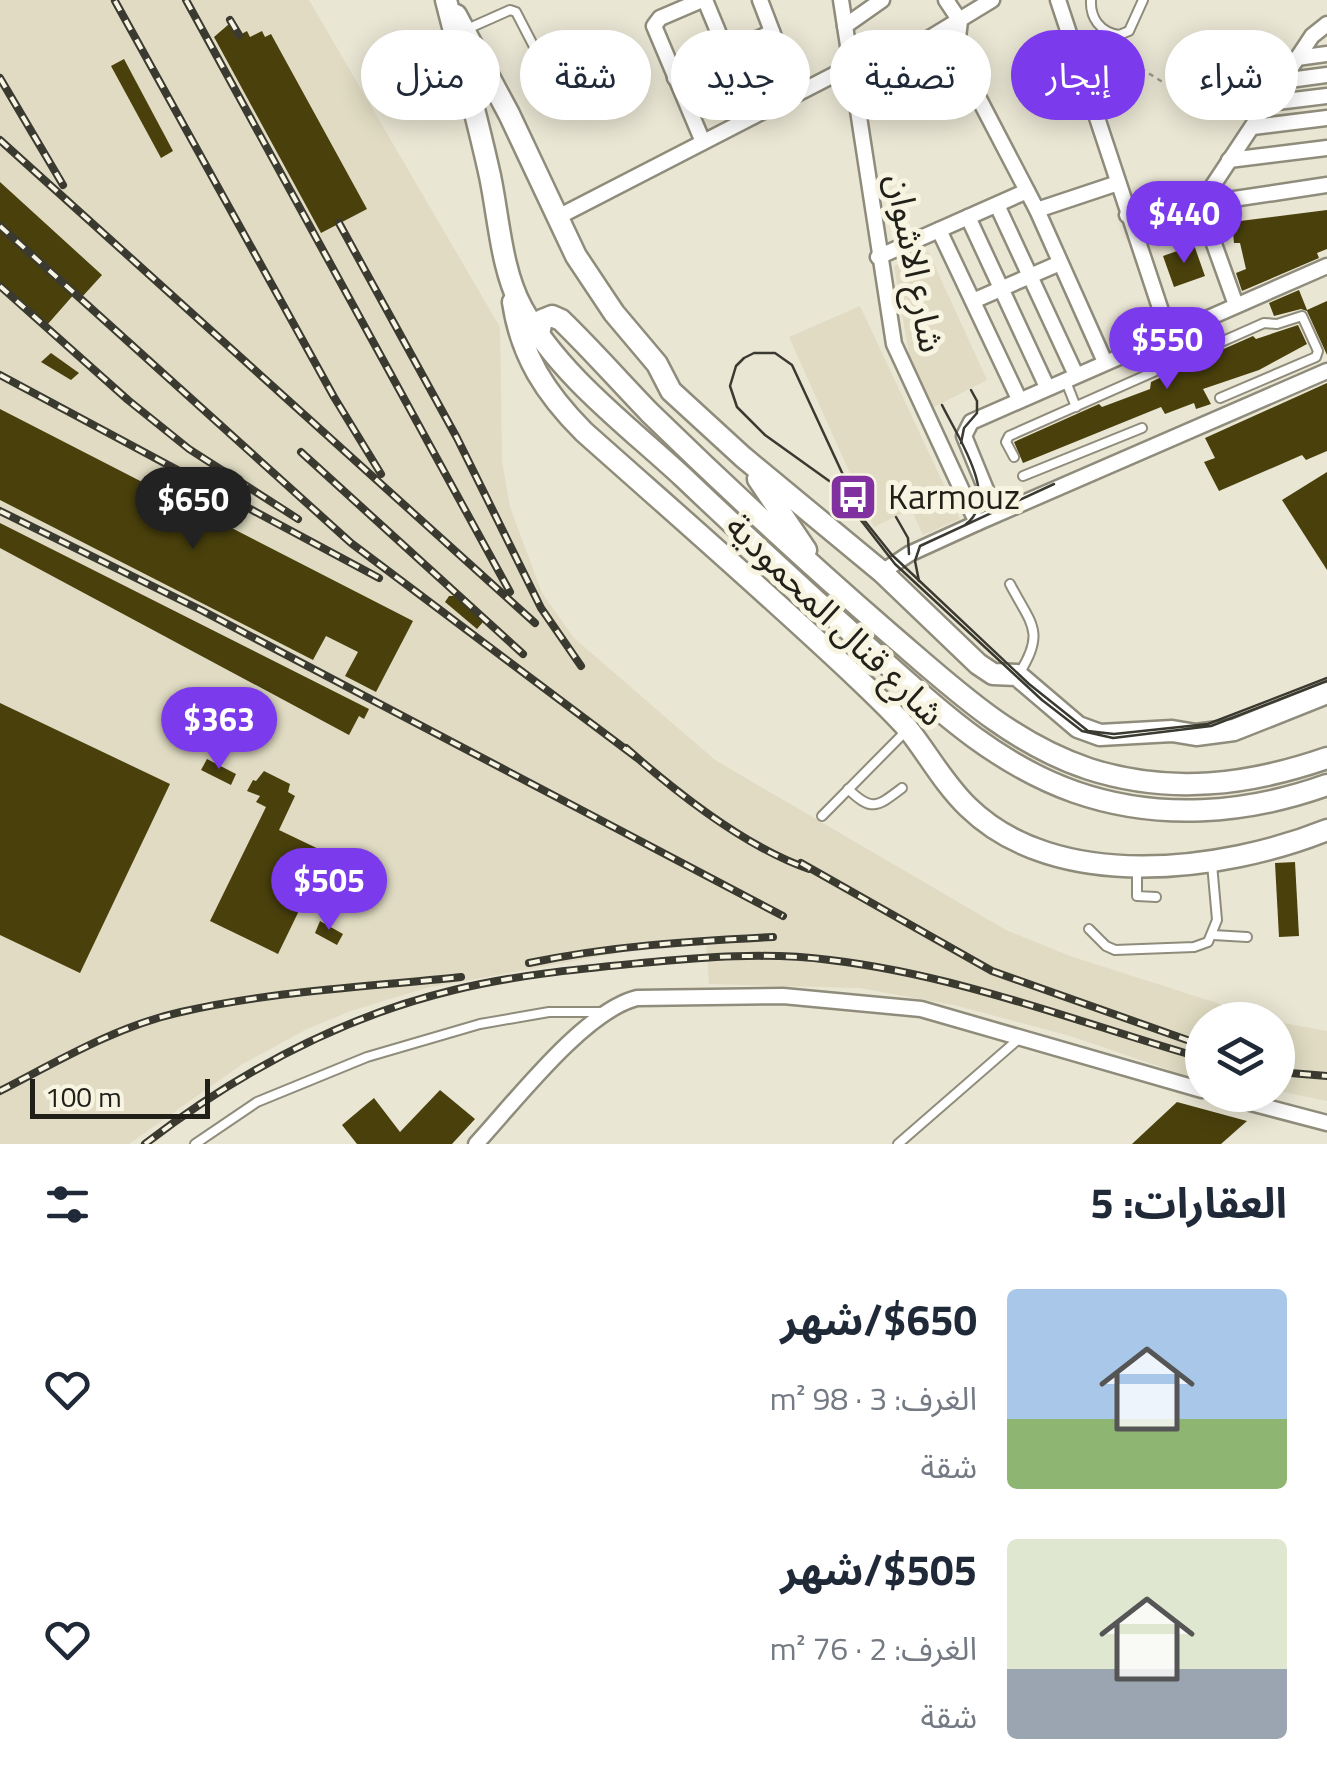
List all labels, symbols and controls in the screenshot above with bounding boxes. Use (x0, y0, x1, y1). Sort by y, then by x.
chip: منزل (361, 30, 500, 120)
chip: شقة (520, 30, 651, 120)
chip: جديد (671, 30, 810, 120)
chip: تصفية (830, 30, 991, 120)
chip: إيجار (1011, 30, 1145, 120)
chip: شراء (1165, 30, 1298, 120)
street label: شارع الاشوان (872, 169, 960, 357)
pin: $440 (1125, 181, 1243, 266)
text: $440 (1148, 189, 1220, 237)
pin: $550 (1108, 307, 1226, 392)
text: $550 (1131, 315, 1203, 363)
pin: $650 (134, 467, 252, 552)
place label: Karmouz (888, 469, 1020, 523)
bus stop icon: Karmouz (827, 471, 879, 523)
text: $650 (157, 475, 229, 523)
street label: شارع قنال المحمودية (714, 500, 958, 738)
pin: $363 (160, 687, 278, 772)
text: $363 (183, 695, 255, 743)
pin: $505 (270, 848, 388, 933)
text: $505 (293, 856, 365, 904)
map controls (1185, 1002, 1295, 1112)
button: layers (1185, 1002, 1295, 1112)
scale bar (30, 1074, 210, 1118)
text: 100 m (45, 1075, 122, 1118)
text: العقارات: 5 (1090, 1170, 1287, 1234)
icon: filters (40, 1177, 95, 1232)
text: $650/شهر (781, 1287, 977, 1351)
icon: home (1087, 1329, 1207, 1449)
icon: heart (40, 1362, 95, 1417)
text: الغرف: 3 · 98 m² (770, 1374, 977, 1422)
text: شقة (921, 1442, 977, 1490)
text: $505/شهر (781, 1537, 977, 1601)
icon: home (1087, 1579, 1207, 1699)
icon: heart (40, 1612, 95, 1667)
text: الغرف: 2 · 76 m² (770, 1624, 977, 1672)
text: شقة (921, 1692, 977, 1740)

